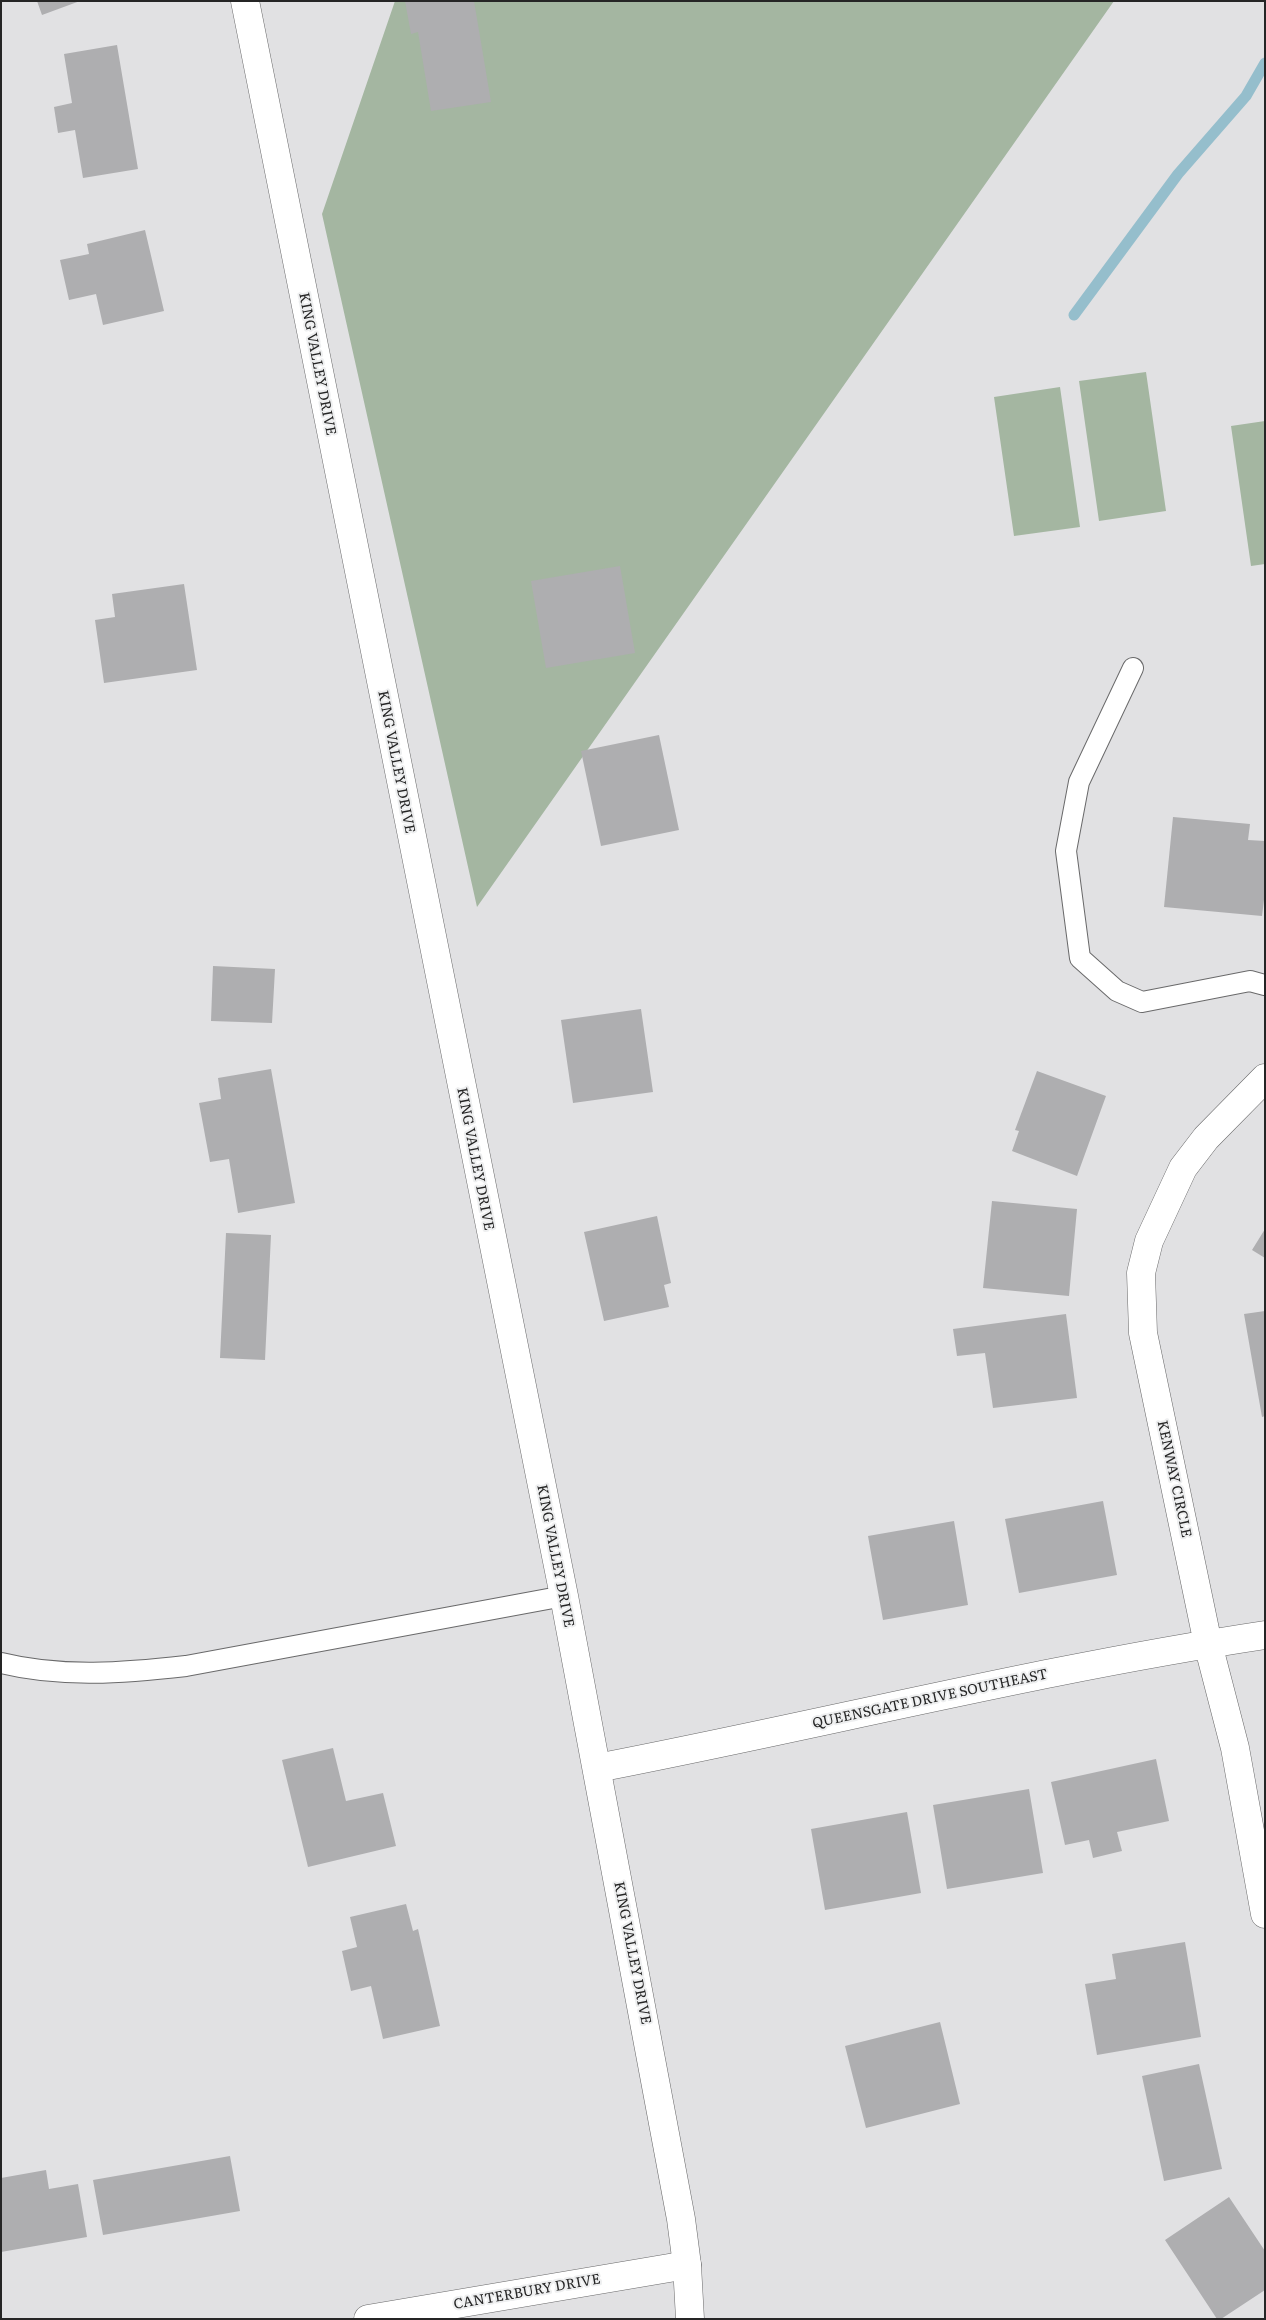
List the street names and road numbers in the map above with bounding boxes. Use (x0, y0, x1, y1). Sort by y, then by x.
street label: KING VALLEY DRIVE (295, 291, 339, 437)
street label: KING VALLEY DRIVE (374, 689, 418, 835)
street label: KING VALLEY DRIVE (453, 1086, 497, 1232)
street label: KENWAY CIRCLE (1153, 1419, 1195, 1539)
street label: KING VALLEY DRIVE (533, 1483, 577, 1629)
street label: QUEENSGATE DRIVE SOUTHEAST (811, 1666, 1049, 1732)
street label: KING VALLEY DRIVE (610, 1880, 654, 2026)
street label: CANTERBURY DRIVE (452, 2271, 602, 2313)

